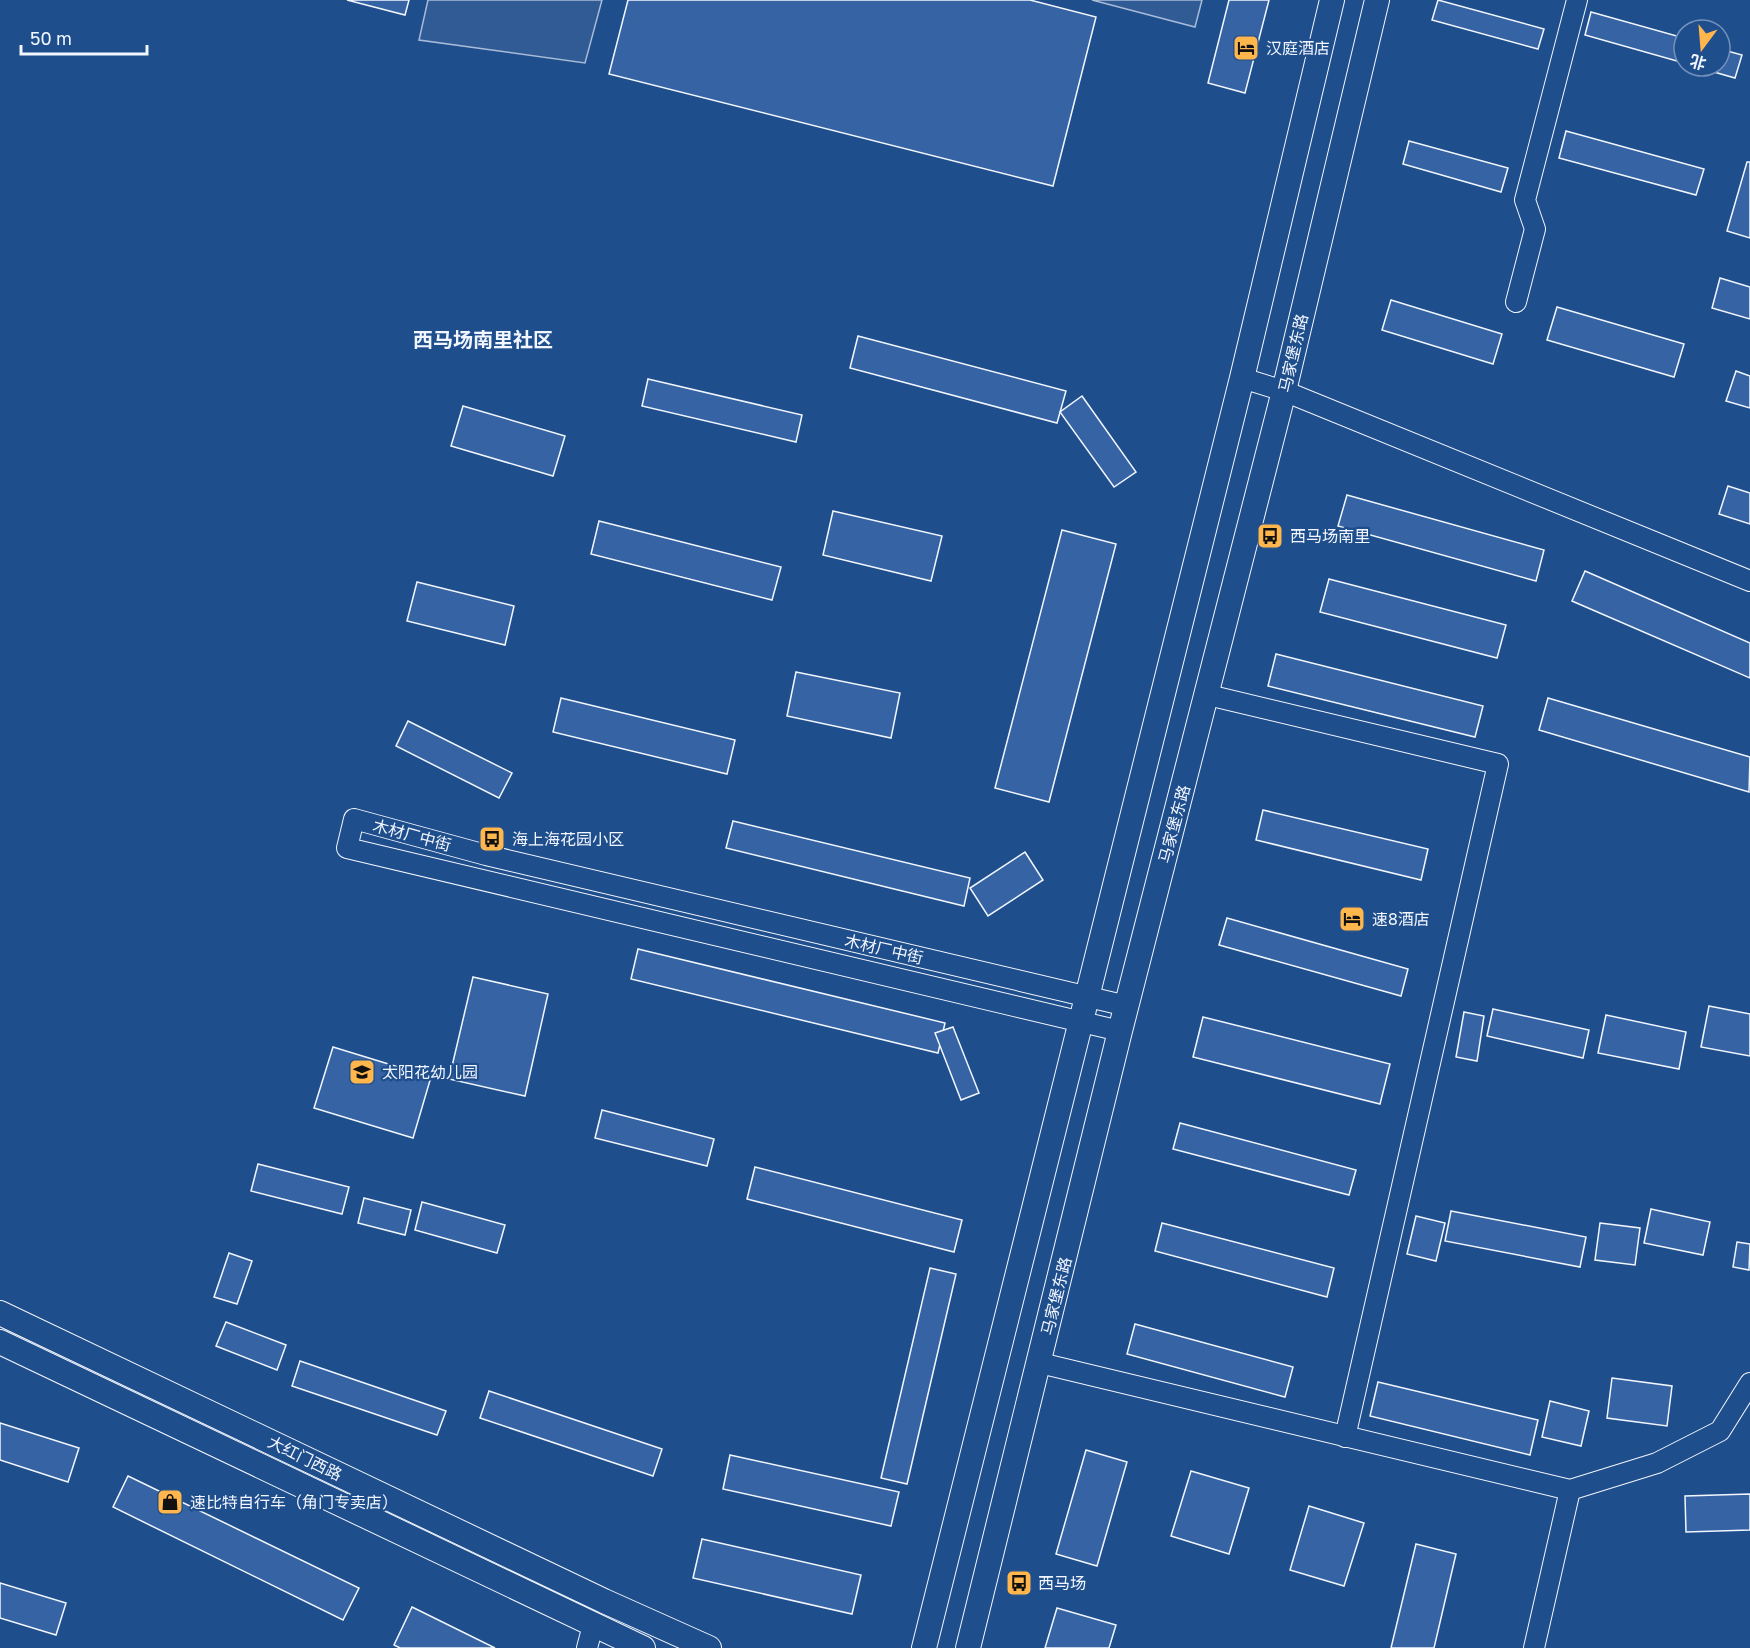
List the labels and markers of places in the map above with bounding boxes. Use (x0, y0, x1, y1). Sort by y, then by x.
hotel icon: 汉庭酒店 (1231, 33, 1261, 63)
place label: 汉庭酒店 (1266, 38, 1330, 58)
bus stop icon: 西马场南里 (1255, 521, 1285, 551)
place label: 西马场南里 (1290, 526, 1370, 546)
bus stop icon: 海上海花园小区 (477, 824, 507, 854)
place label: 海上海花园小区 (512, 829, 624, 849)
hotel icon: 速8酒店 (1337, 904, 1367, 934)
place label: 速8酒店 (1372, 909, 1430, 929)
school or university icon: 太阳花幼儿园 (347, 1057, 377, 1087)
place label: 太阳花幼儿园 (382, 1062, 478, 1082)
shop icon: 速比特自行车（角门专卖店） (155, 1487, 185, 1517)
place label: 速比特自行车（角门专卖店） (190, 1492, 398, 1512)
bus stop icon: 西马场 (1004, 1568, 1034, 1598)
place label: 西马场 (1038, 1573, 1086, 1593)

